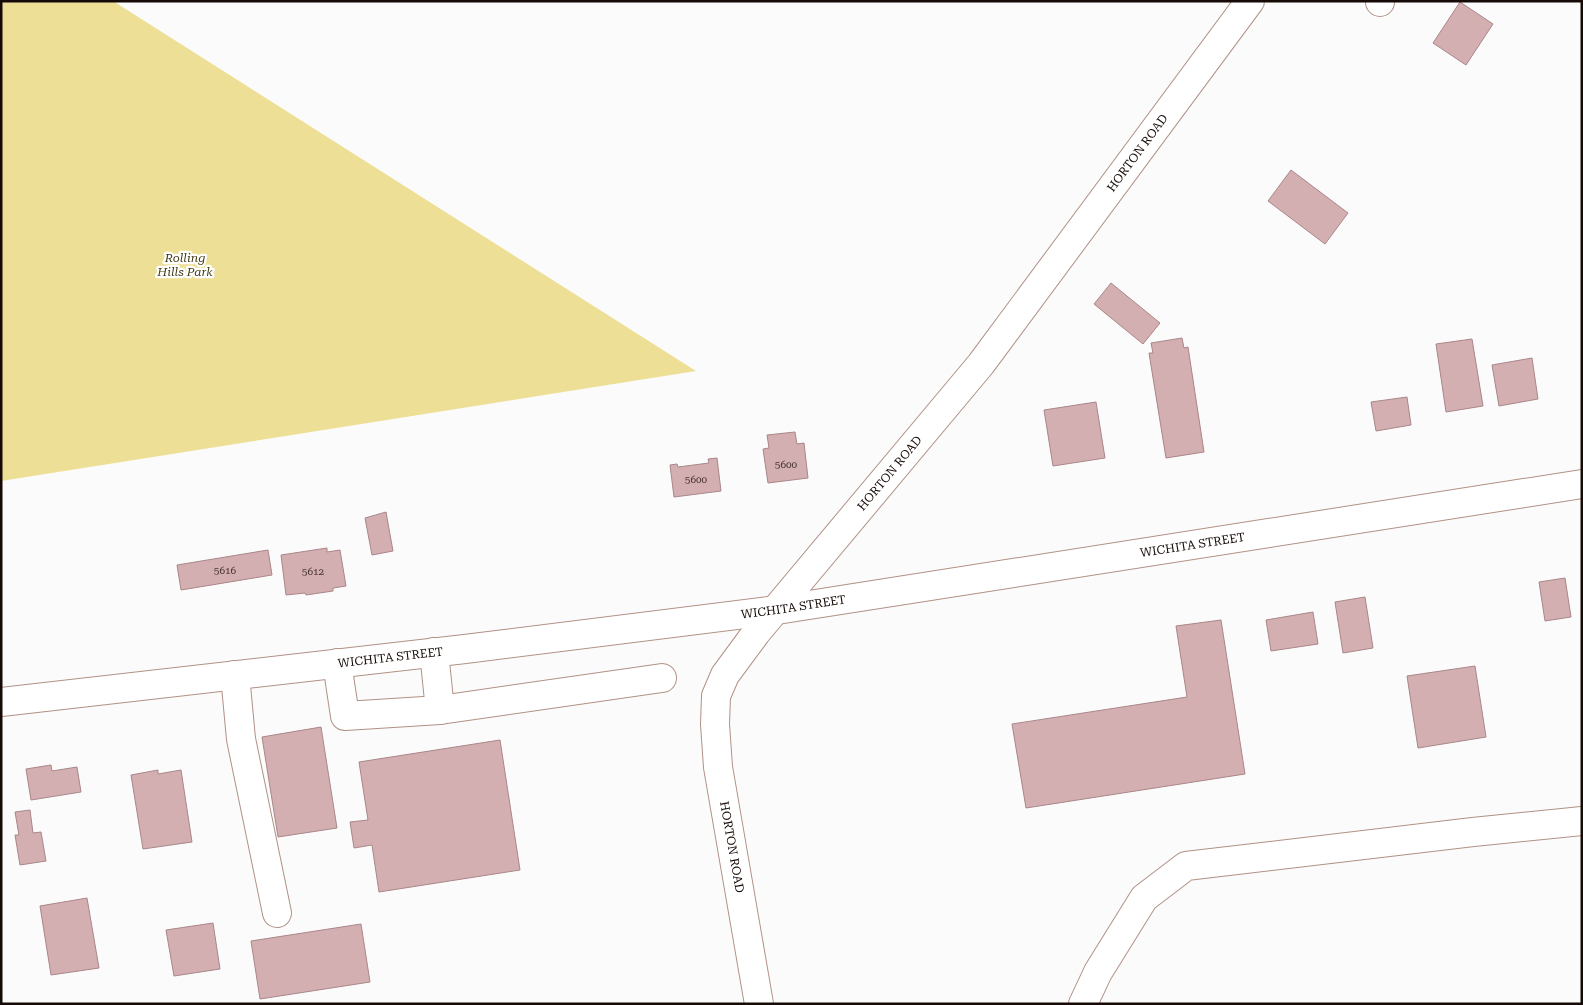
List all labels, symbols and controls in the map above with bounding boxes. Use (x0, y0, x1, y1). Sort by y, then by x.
street label: HORTON ROAD (1104, 112, 1171, 194)
park label: Rolling Hills Park (156, 251, 213, 279)
street label: HORTON ROAD (854, 433, 925, 513)
house number: 5600 (775, 459, 798, 470)
house number: 5600 (685, 474, 708, 485)
street label: WICHITA STREET (1139, 530, 1246, 560)
house number: 5616 (214, 565, 237, 576)
house number: 5612 (302, 566, 325, 577)
street label: WICHITA STREET (740, 592, 847, 621)
street label: WICHITA STREET (337, 645, 444, 670)
street label: HORTON ROAD (717, 800, 747, 894)

